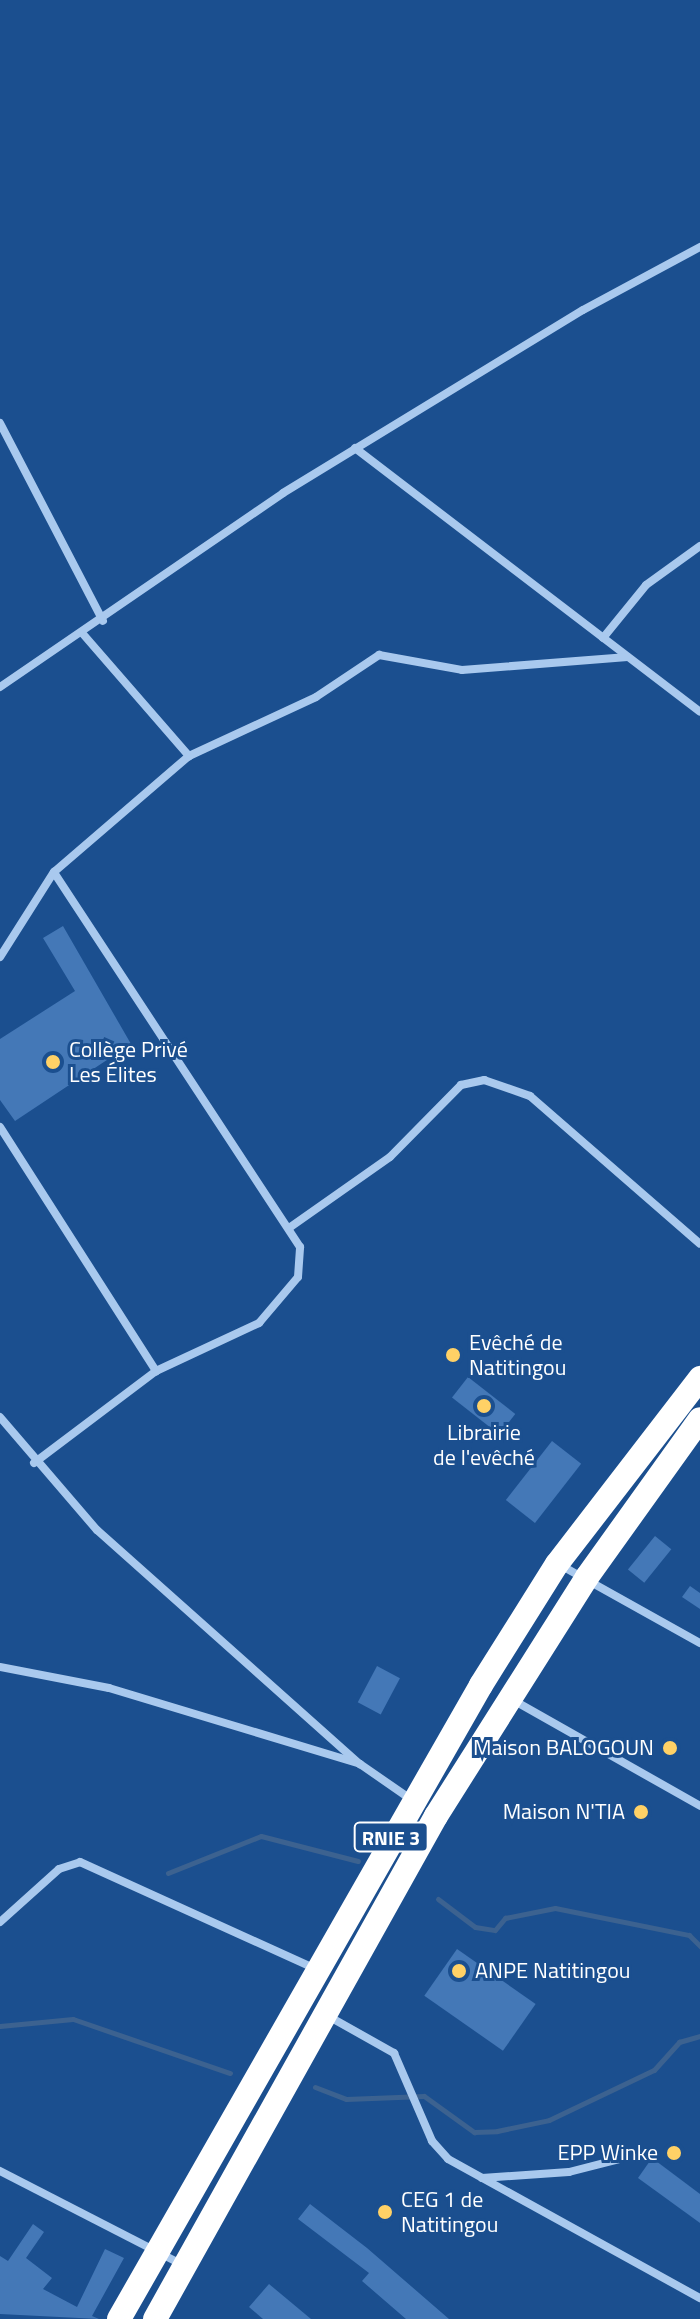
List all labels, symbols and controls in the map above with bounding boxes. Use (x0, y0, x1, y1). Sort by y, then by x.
place label: Collège Privé Les Élites (69, 1036, 188, 1088)
marker: Collège Privé Les Élites (44, 1053, 62, 1071)
place label: Evêché de Natitingou (469, 1329, 566, 1380)
marker: Evêché de Natitingou (444, 1346, 462, 1364)
marker: Librairie de l'evêché (475, 1397, 493, 1415)
place label: Librairie de l'evêché (433, 1419, 535, 1470)
place label: Maison BALOGOUN (473, 1735, 654, 1761)
marker: Maison BALOGOUN (661, 1739, 679, 1757)
place label: Maison N'TIA (503, 1799, 625, 1825)
marker: Maison N'TIA (632, 1803, 650, 1821)
road number: RNIE 3 (353, 1821, 429, 1853)
place label: ANPE Natitingou (475, 1958, 630, 1984)
marker: ANPE Natitingou (450, 1962, 468, 1980)
place label: EPP Winke (557, 2140, 658, 2166)
marker: EPP Winke (665, 2144, 683, 2162)
place label: CEG 1 de Natitingou (401, 2186, 498, 2238)
marker: CEG 1 de Natitingou (376, 2203, 394, 2221)

